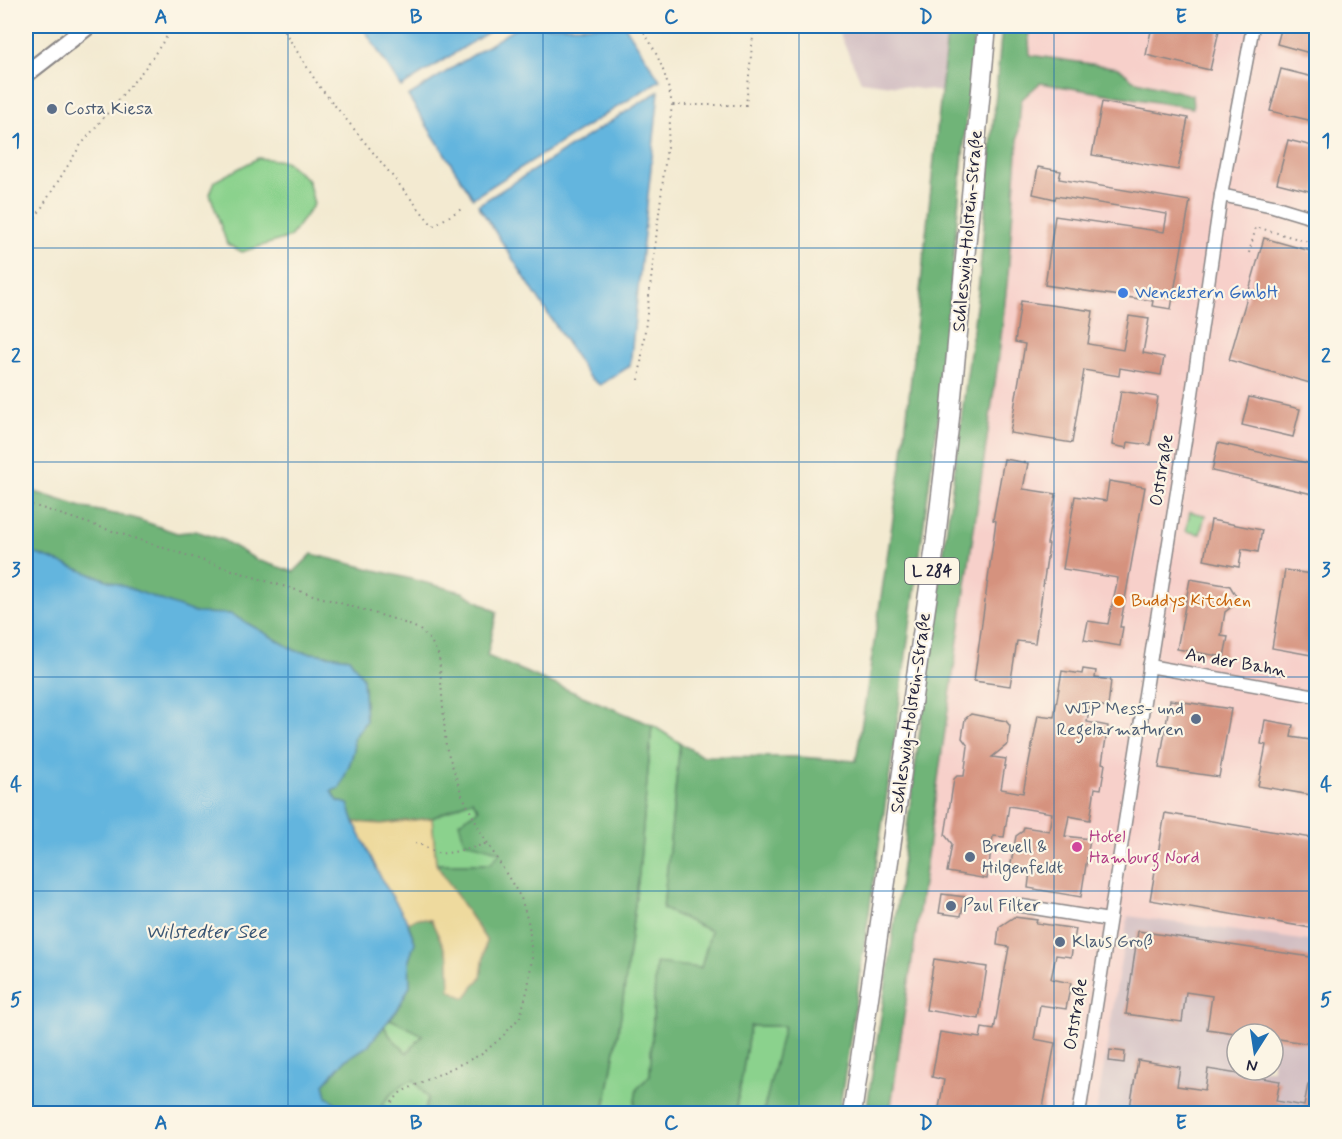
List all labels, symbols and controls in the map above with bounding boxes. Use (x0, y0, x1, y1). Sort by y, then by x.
text: A (154, 4, 168, 31)
text: B (410, 4, 423, 31)
text: C (664, 4, 679, 31)
text: D (919, 4, 933, 31)
text: E (1175, 4, 1187, 31)
place label: Costa Kiesa (64, 97, 153, 121)
marker: Costa Kiesa (45, 102, 59, 116)
text: 1 (12, 128, 20, 155)
text: 1 (1322, 128, 1330, 155)
street label: Schleswig-Holstein-Straße (947, 129, 989, 333)
place label: Wenckstern GmbH (1135, 281, 1278, 305)
marker: Wenckstern GmbH (1116, 286, 1130, 300)
text: 2 (11, 343, 21, 370)
text: 2 (1321, 343, 1331, 370)
street label: Oststraße (1144, 432, 1180, 508)
text: 3 (11, 557, 21, 584)
text: 3 (1321, 557, 1331, 584)
road number: L 284 (905, 558, 959, 584)
place label: Buddys Kitchen (1131, 589, 1251, 613)
marker: Buddys Kitchen (1112, 594, 1126, 608)
street label: Schleswig-Holstein-Straße (885, 611, 937, 815)
street label: An der Bahn (1184, 642, 1288, 684)
place label: WIP Mess- und Regelarmaturen (1056, 697, 1184, 744)
marker: WIP Mess- und Regelarmaturen (1189, 712, 1203, 726)
text: 4 (10, 772, 22, 799)
text: 4 (1320, 772, 1332, 799)
place label: Hotel Hamburg Nord (1089, 825, 1200, 872)
place label: Breuell & Hilgenfeldt (982, 835, 1064, 881)
marker: Hotel Hamburg Nord (1070, 840, 1084, 854)
marker: Breuell & Hilgenfeldt (963, 850, 977, 864)
place label: Paul Filter (963, 894, 1041, 918)
marker: Paul Filter (944, 899, 958, 913)
water label: Wilstedter See (145, 919, 268, 946)
place label: Klaus Groß (1072, 930, 1153, 954)
marker: Klaus Groß (1053, 935, 1067, 949)
street label: Oststraße (1058, 976, 1094, 1052)
text: 5 (10, 987, 22, 1014)
text: 5 (1320, 987, 1332, 1014)
north arrow (1225, 1022, 1285, 1082)
text: N (1245, 1054, 1260, 1077)
text: A (154, 1110, 168, 1137)
text: B (410, 1110, 423, 1137)
text: C (664, 1110, 679, 1137)
text: D (919, 1110, 933, 1137)
text: E (1175, 1110, 1187, 1137)

